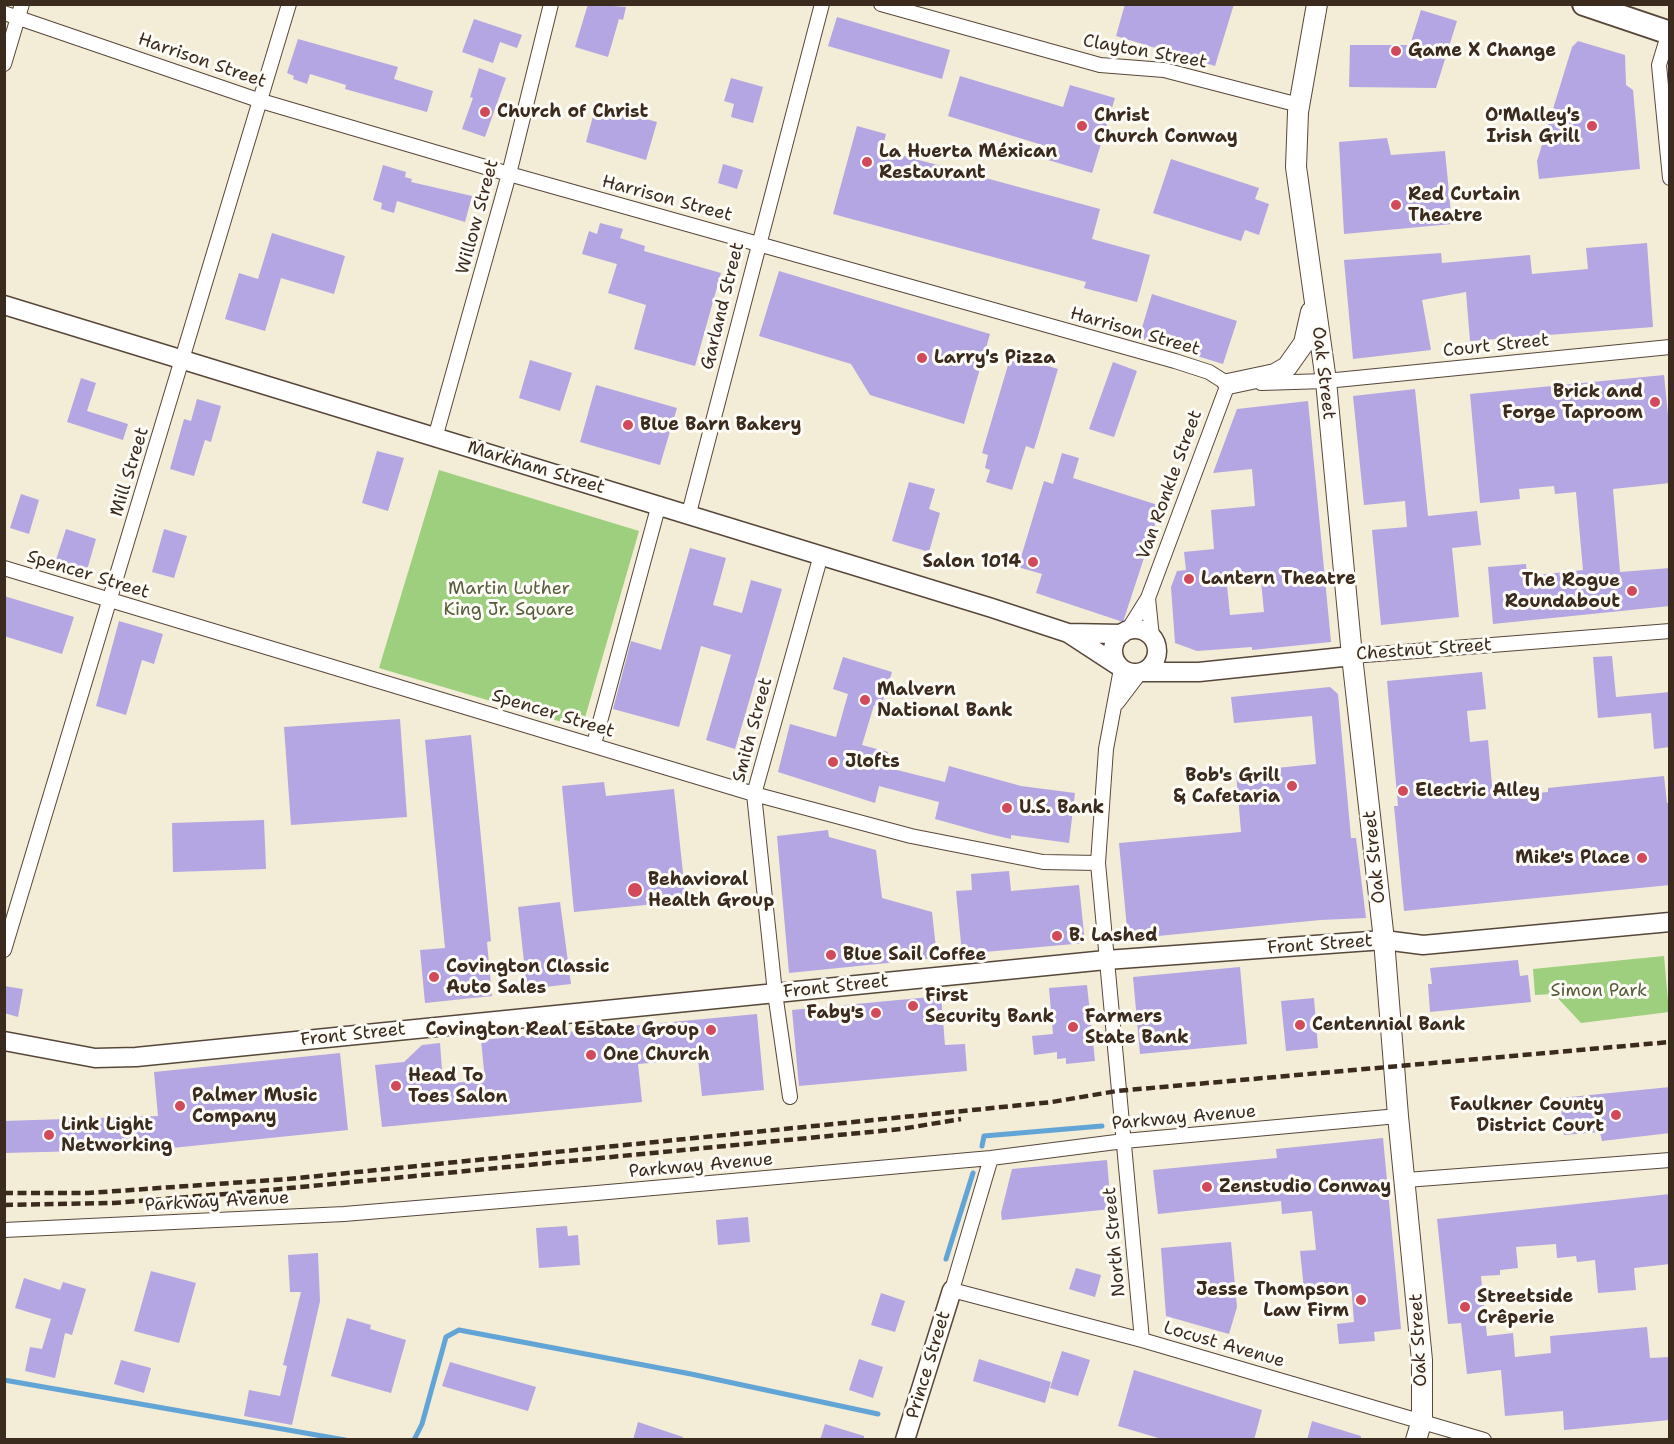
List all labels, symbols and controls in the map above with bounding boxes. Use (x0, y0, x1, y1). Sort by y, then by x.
street label: Harrison Street (135, 29, 269, 93)
street label: Clayton Street (1081, 30, 1209, 74)
place label: Game X Change (1408, 40, 1556, 62)
marker: Game X Change (1389, 44, 1403, 58)
place label: Church of Christ (497, 101, 648, 123)
marker: Church of Christ (478, 105, 492, 119)
place label: Christ Church Conway (1094, 105, 1238, 148)
place label: O'Malley's Irish Grill (1485, 105, 1580, 148)
marker: Christ Church Conway (1075, 119, 1089, 133)
marker: O'Malley's Irish Grill (1585, 119, 1599, 133)
place label: La Huerta Méxican Restaurant (879, 141, 1057, 184)
marker: La Huerta Méxican Restaurant (860, 155, 874, 169)
street label: Willow Street (452, 157, 504, 277)
street label: Harrison Street (599, 171, 735, 227)
place label: Red Curtain Theatre (1408, 184, 1520, 226)
marker: Red Curtain Theatre (1389, 198, 1403, 212)
street label: Garland Street (697, 240, 749, 372)
street label: Harrison Street (1068, 303, 1202, 361)
street label: Oak Street (1307, 325, 1339, 421)
street label: Court Street (1442, 330, 1550, 362)
place label: Larry's Pizza (934, 347, 1056, 369)
marker: Larry's Pizza (915, 351, 929, 365)
place label: Brick and Forge Taproom (1502, 381, 1643, 424)
marker: Brick and Forge Taproom (1648, 395, 1662, 409)
street label: Van Ronkle Street (1133, 407, 1207, 563)
place label: Blue Barn Bakery (640, 414, 802, 436)
marker: Blue Barn Bakery (621, 418, 635, 432)
street label: Mill Street (106, 425, 154, 519)
street label: Markham Street (465, 437, 607, 499)
street label: Spencer Street (24, 546, 152, 604)
place label: Salon 1014 (923, 551, 1021, 573)
marker: Salon 1014 (1026, 555, 1040, 569)
place label: Lantern Theatre (1201, 568, 1356, 590)
place label: The Rogue Roundabout (1505, 570, 1620, 612)
marker: Lantern Theatre (1182, 572, 1196, 586)
park label: Martin Luther King Jr. Square (444, 578, 574, 620)
marker: The Rogue Roundabout (1625, 584, 1639, 598)
street label: Chestnut Street (1355, 634, 1493, 666)
street label: Smith Street (729, 675, 777, 785)
place label: Malvern National Bank (877, 679, 1013, 722)
street label: Spencer Street (489, 685, 617, 743)
marker: Malvern National Bank (858, 693, 872, 707)
place label: Jlofts (845, 751, 900, 773)
marker: Jlofts (826, 755, 840, 769)
place label: Bob's Grill & Cafetaria (1173, 765, 1280, 808)
marker: Bob's Grill & Cafetaria (1285, 779, 1299, 793)
place label: Electric Alley (1415, 780, 1540, 802)
marker: Electric Alley (1396, 784, 1410, 798)
place label: U.S. Bank (1019, 797, 1104, 819)
marker: U.S. Bank (1000, 801, 1014, 815)
street label: Oak Street (1359, 809, 1391, 905)
place label: Mike's Place (1515, 847, 1630, 869)
marker: Mike's Place (1635, 851, 1649, 865)
place label: Behavioral Health Group (648, 869, 774, 912)
marker: Behavioral Health Group (626, 881, 644, 899)
place label: B. Lashed (1069, 925, 1158, 947)
marker: B. Lashed (1050, 929, 1064, 943)
street label: Front Street (1267, 931, 1373, 959)
place label: Blue Sail Coffee (843, 944, 986, 966)
marker: Blue Sail Coffee (824, 948, 838, 962)
place label: Covington Classic Auto Sales (446, 956, 610, 998)
marker: Covington Classic Auto Sales (427, 970, 441, 984)
street label: Front Street (782, 971, 890, 1003)
park label: Simon Park (1551, 980, 1647, 1002)
place label: First Security Bank (925, 985, 1054, 1028)
marker: First Security Bank (906, 999, 920, 1013)
place label: Faby's (807, 1002, 864, 1024)
marker: Faby's (869, 1006, 883, 1020)
place label: Farmers State Bank (1085, 1006, 1189, 1048)
place label: Centennial Bank (1312, 1014, 1466, 1036)
marker: Centennial Bank (1293, 1018, 1307, 1032)
street label: Front Street (299, 1019, 407, 1051)
place label: Covington Real Estate Group (426, 1019, 699, 1041)
marker: Farmers State Bank (1066, 1020, 1080, 1034)
marker: Covington Real Estate Group (704, 1023, 718, 1037)
place label: One Church (603, 1044, 709, 1066)
marker: One Church (584, 1048, 598, 1062)
place label: Head To Toes Salon (408, 1065, 508, 1108)
marker: Head To Toes Salon (389, 1079, 403, 1093)
place label: Palmer Music Company (192, 1085, 318, 1128)
place label: Faulkner County District Court (1450, 1094, 1604, 1136)
marker: Palmer Music Company (173, 1099, 187, 1113)
street label: Parkway Avenue (1111, 1101, 1257, 1135)
marker: Faulkner County District Court (1609, 1108, 1623, 1122)
place label: Link Light Networking (61, 1114, 172, 1156)
marker: Link Light Networking (42, 1128, 56, 1142)
street label: Parkway Avenue (628, 1149, 774, 1183)
place label: Zenstudio Conway (1219, 1176, 1391, 1198)
marker: Zenstudio Conway (1200, 1180, 1214, 1194)
street label: North Street (1099, 1186, 1131, 1298)
street label: Parkway Avenue (144, 1187, 290, 1217)
place label: Jesse Thompson Law Firm (1196, 1279, 1349, 1322)
place label: Streetside Crêperie (1477, 1286, 1573, 1328)
marker: Jesse Thompson Law Firm (1354, 1293, 1368, 1307)
street label: Oak Street (1406, 1293, 1432, 1387)
marker: Streetside Crêperie (1458, 1300, 1472, 1314)
street label: Prince Street (902, 1308, 956, 1422)
street label: Locust Avenue (1161, 1317, 1287, 1373)

